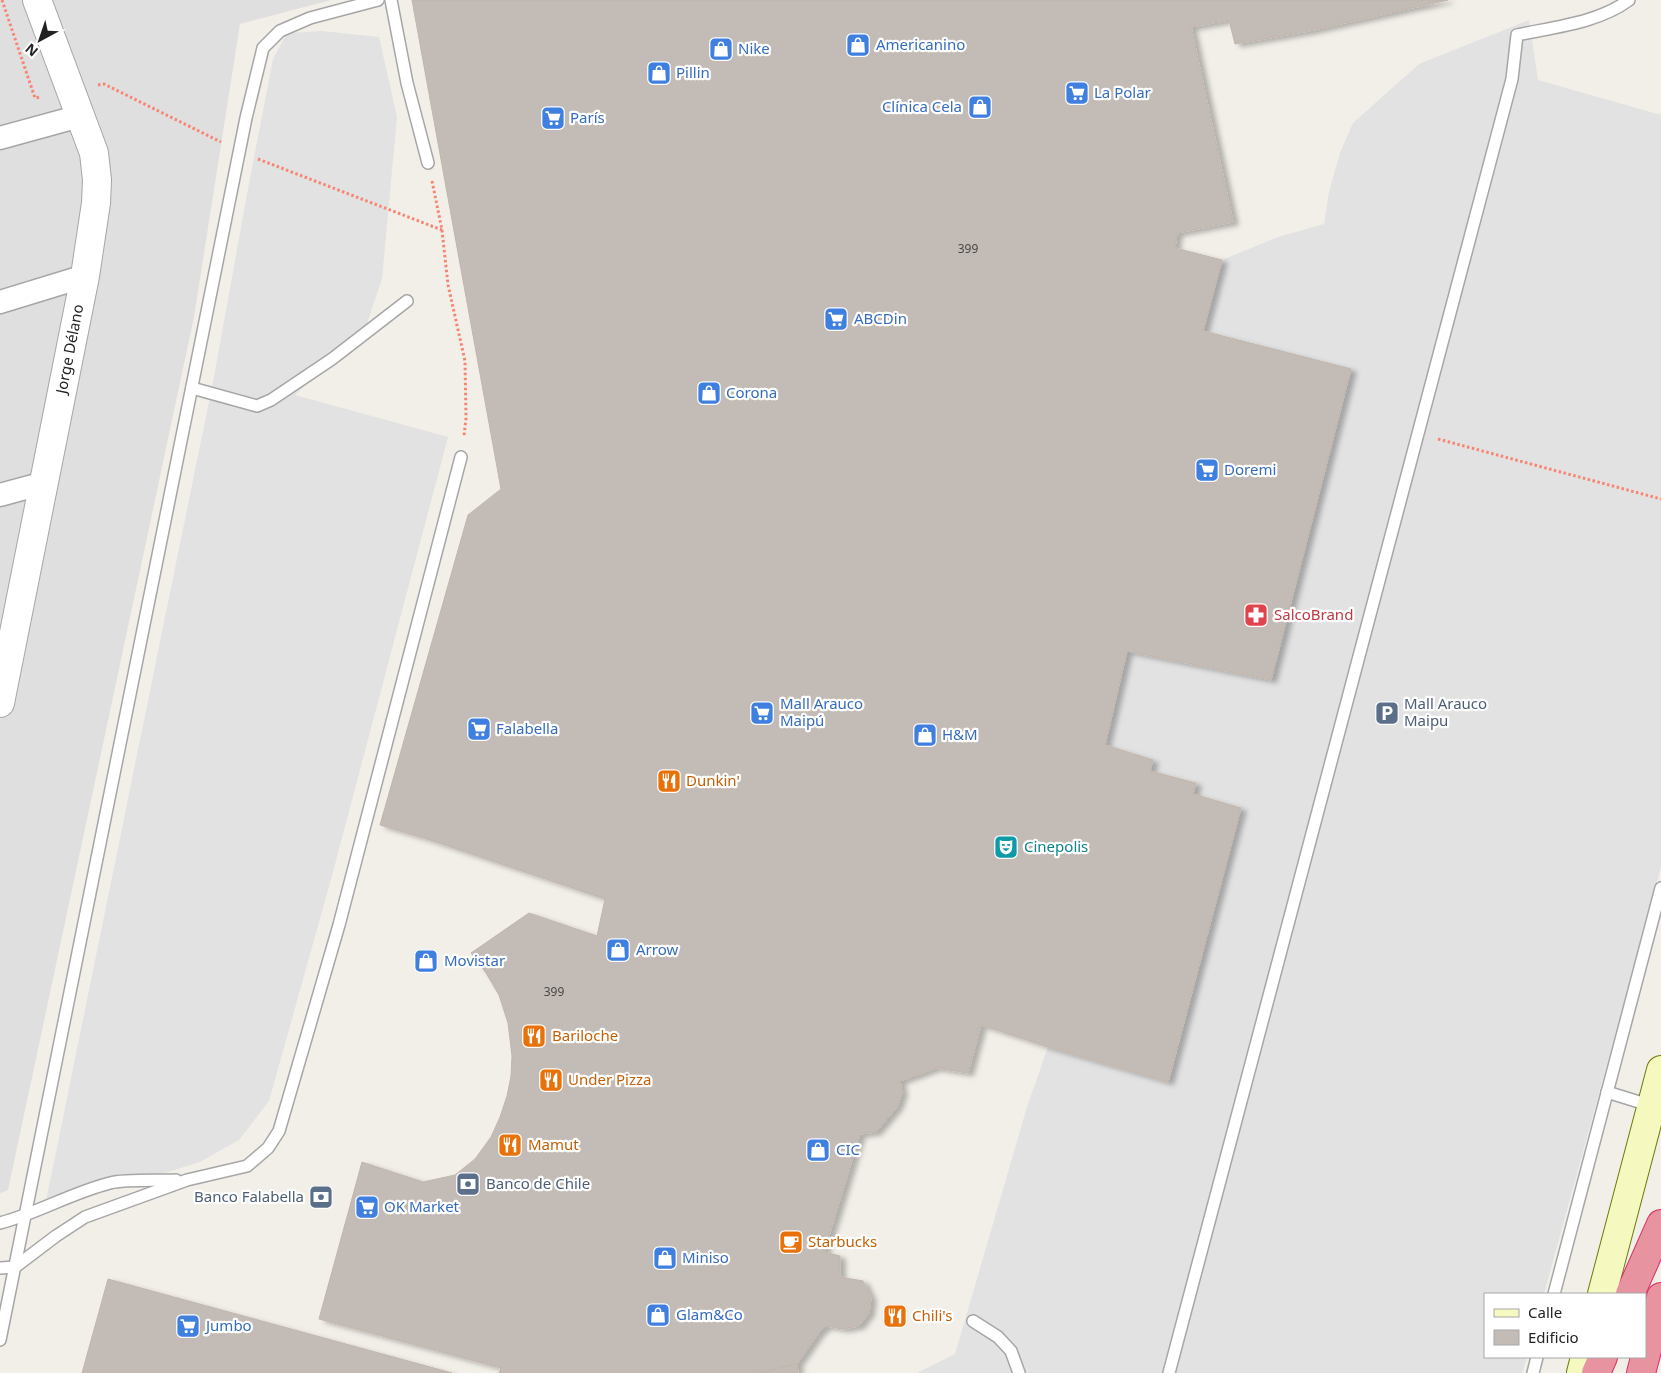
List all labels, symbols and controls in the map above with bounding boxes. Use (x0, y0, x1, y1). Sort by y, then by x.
north arrow (15, 15, 65, 65)
shop icon: Americanino (845, 32, 871, 58)
place label: Americanino (876, 34, 965, 54)
shop icon: Nike (708, 36, 734, 62)
place label: Nike (738, 38, 770, 58)
text: N (21, 39, 42, 61)
shop icon: Pillin (646, 60, 672, 86)
place label: Pillin (676, 62, 710, 82)
supermarket icon: La Polar (1064, 80, 1090, 106)
place label: La Polar (1094, 82, 1151, 102)
shop icon: Clínica Cela (967, 94, 993, 120)
place label: Clínica Cela (882, 96, 962, 116)
supermarket icon: París (540, 105, 566, 131)
place label: París (570, 107, 605, 127)
house number: 399 (958, 240, 978, 257)
street label: Jorge Délano (50, 302, 88, 397)
supermarket icon: ABCDin (823, 306, 849, 332)
place label: ABCDin (854, 308, 907, 328)
shop icon: Corona (696, 380, 722, 406)
place label: Corona (726, 382, 777, 402)
supermarket icon: Doremi (1194, 457, 1220, 483)
place label: Doremi (1224, 459, 1276, 479)
pharmacy icon: SalcoBrand (1243, 602, 1269, 628)
place label: SalcoBrand (1274, 604, 1353, 624)
place label: Mall Arauco Maipú (780, 693, 863, 730)
place label: Mall Arauco Maipu (1404, 693, 1487, 730)
supermarket icon: Mall Arauco Maipú (749, 700, 775, 726)
parking icon: Mall Arauco Maipu (1374, 700, 1400, 726)
supermarket icon: Falabella (466, 716, 492, 742)
place label: Falabella (496, 718, 558, 738)
shop icon: H&M (912, 722, 938, 748)
place label: H&M (942, 724, 978, 744)
restaurant icon: Dunkin' (656, 768, 682, 794)
place label: Dunkin' (686, 770, 740, 790)
theatre icon: Cinepolis (993, 834, 1019, 860)
place label: Cinepolis (1024, 836, 1088, 856)
shop icon: Arrow (605, 937, 631, 963)
place label: Arrow (636, 939, 678, 959)
shop icon: Movistar (413, 948, 439, 974)
place label: Movistar (444, 950, 505, 970)
house number: 399 (544, 983, 564, 1000)
restaurant icon: Bariloche (521, 1023, 547, 1049)
place label: Bariloche (552, 1025, 618, 1045)
restaurant icon: Under Pizza (538, 1067, 564, 1093)
place label: Under Pizza (568, 1069, 651, 1089)
restaurant icon: Mamut (497, 1132, 523, 1158)
place label: Mamut (528, 1134, 579, 1154)
shop icon: CIC (805, 1137, 831, 1163)
place label: CIC (836, 1139, 861, 1159)
bank icon: Banco de Chile (455, 1171, 481, 1197)
place label: Banco de Chile (486, 1173, 590, 1193)
bank icon: Banco Falabella (308, 1184, 334, 1210)
place label: Banco Falabella (194, 1186, 304, 1206)
supermarket icon: OK Market (354, 1194, 380, 1220)
place label: OK Market (384, 1196, 460, 1216)
cafe icon: Starbucks (778, 1229, 804, 1255)
place label: Starbucks (808, 1231, 877, 1251)
shop icon: Miniso (652, 1245, 678, 1271)
place label: Miniso (682, 1247, 729, 1267)
legend (1484, 1293, 1646, 1358)
shop icon: Glam&Co (645, 1302, 671, 1328)
text: Calle (1528, 1302, 1562, 1322)
restaurant icon: Chili's (882, 1303, 908, 1329)
place label: Glam&Co (676, 1304, 743, 1324)
place label: Chili's (912, 1305, 952, 1325)
supermarket icon: Jumbo (175, 1313, 201, 1339)
place label: Jumbo (204, 1315, 252, 1335)
text: Edificio (1528, 1327, 1579, 1347)

